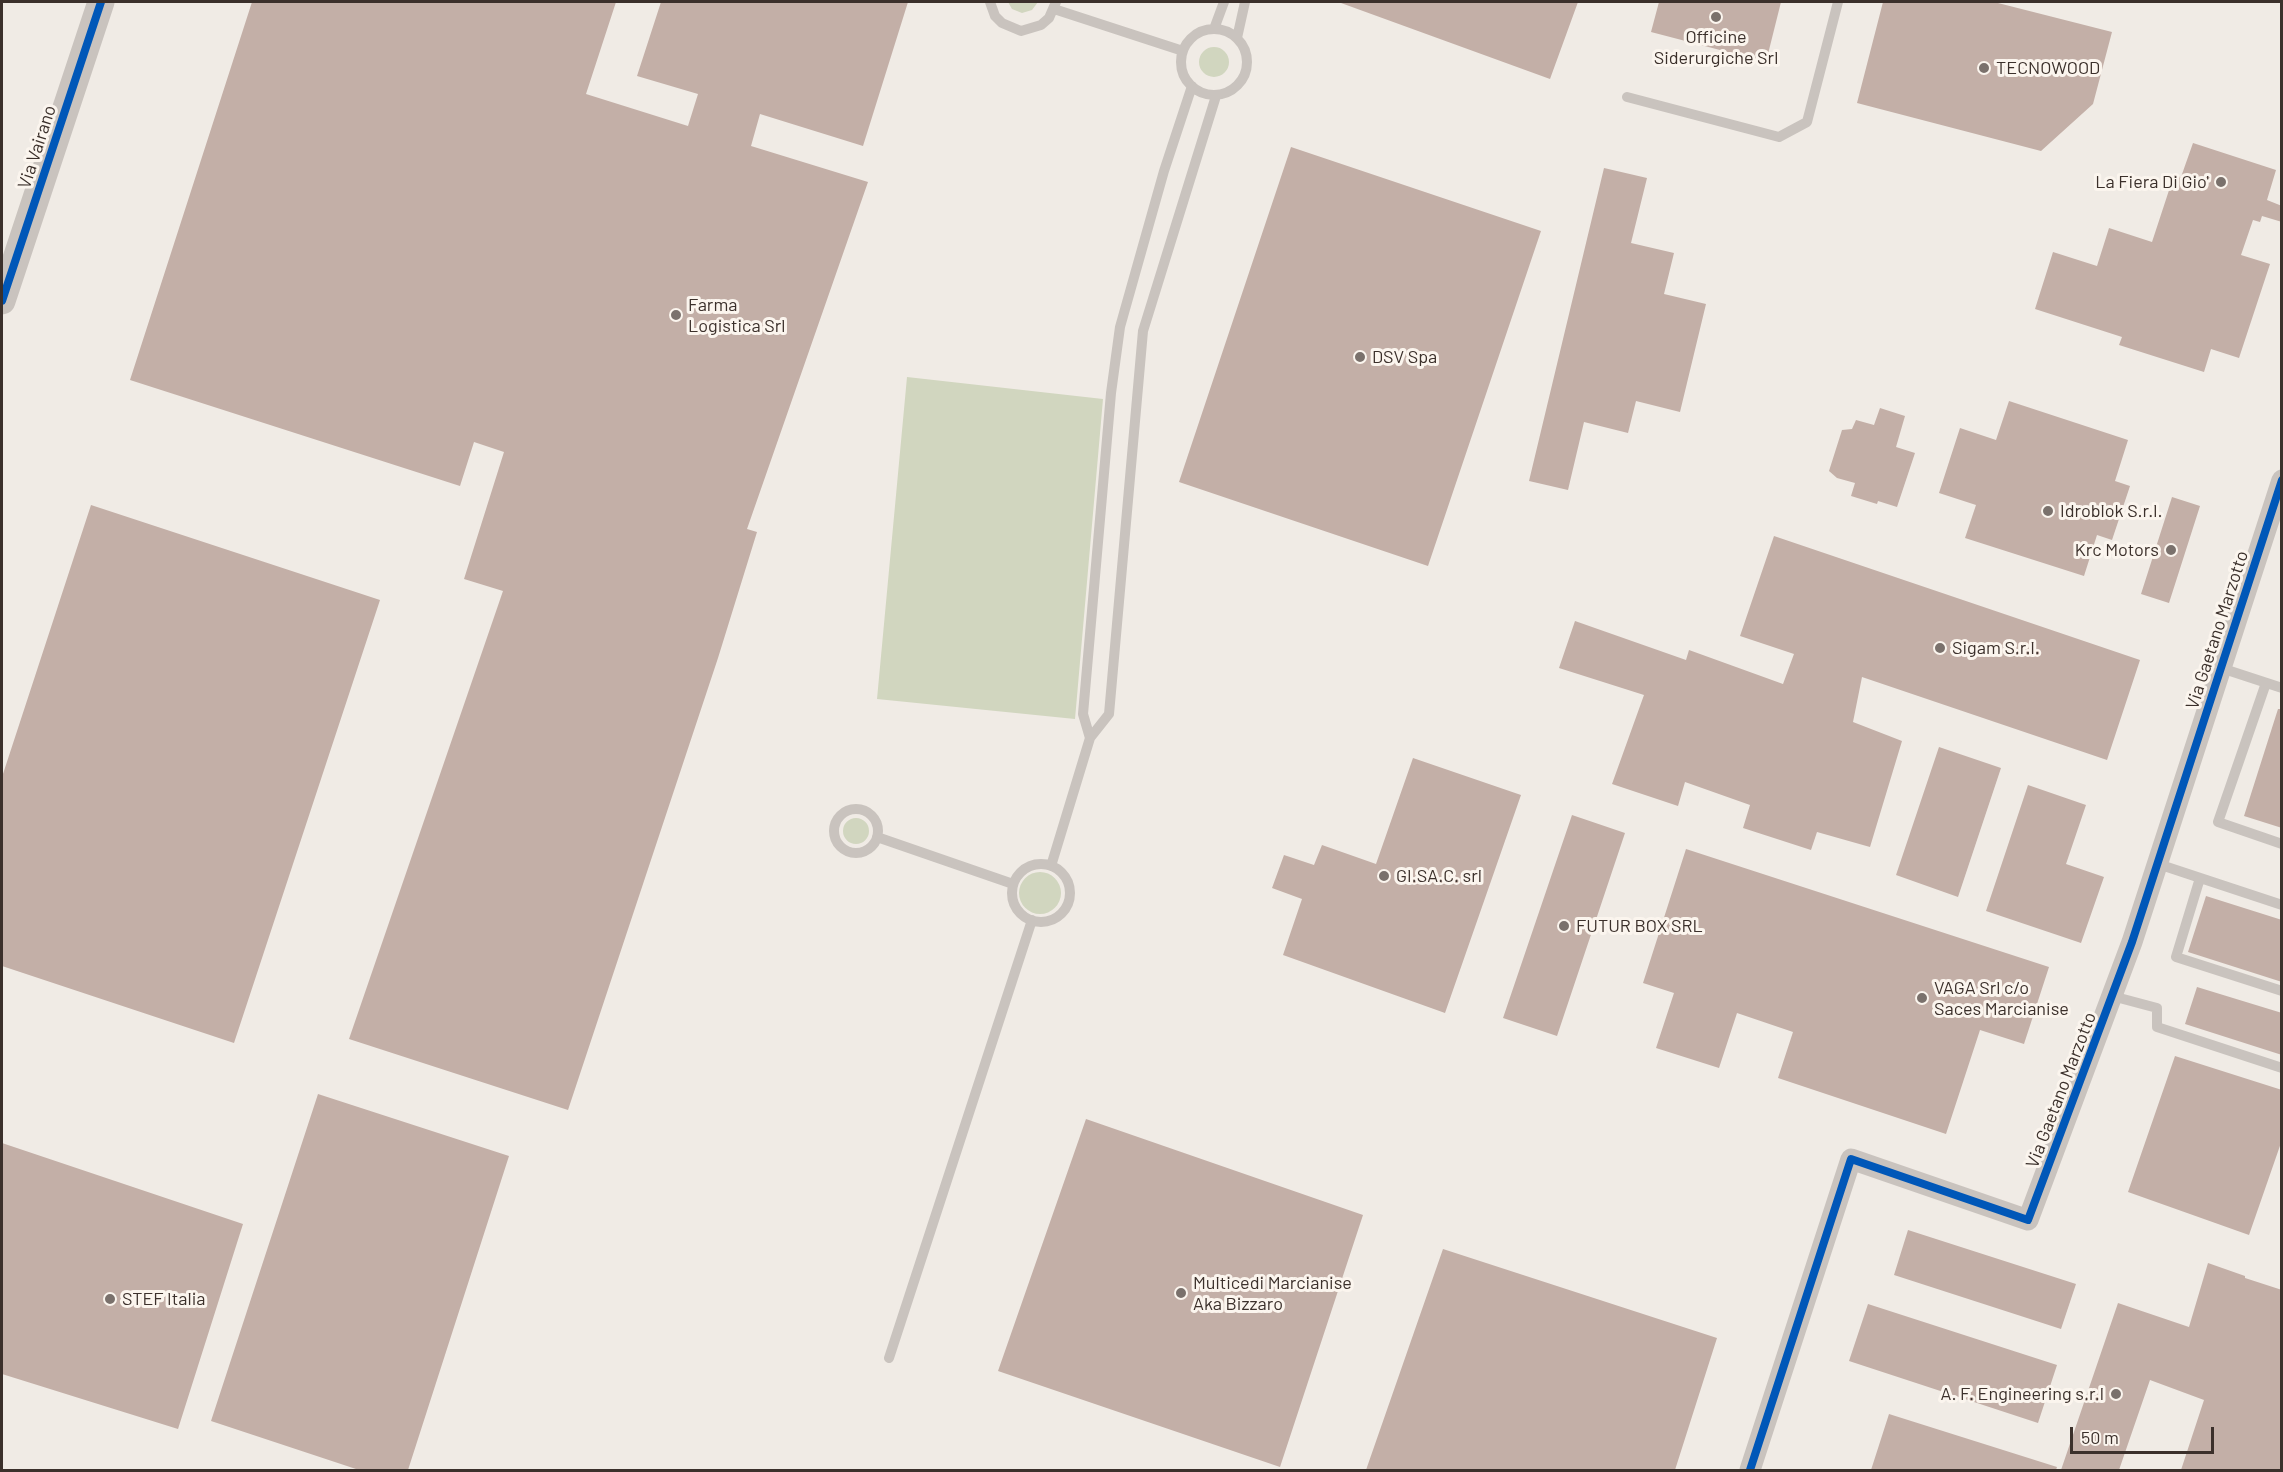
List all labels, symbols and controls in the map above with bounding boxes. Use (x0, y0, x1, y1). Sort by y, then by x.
marker: Officine Siderurgiche Srl (1709, 10, 1723, 24)
place label: Officine Siderurgiche Srl (1654, 26, 1778, 68)
place label: TECNOWOOD (1996, 57, 2100, 79)
marker: TECNOWOOD (1977, 61, 1991, 75)
street label: Via Vairano (13, 102, 61, 192)
place label: La Fiera Di Gio' (2095, 171, 2209, 193)
marker: La Fiera Di Gio' (2214, 175, 2228, 189)
place label: Farma Logistica Srl (688, 294, 785, 336)
marker: Farma Logistica Srl (669, 308, 683, 322)
place label: DSV Spa (1372, 346, 1437, 368)
marker: DSV Spa (1353, 350, 1367, 364)
place label: Idroblok S.r.l. (2060, 500, 2163, 522)
marker: Idroblok S.r.l. (2041, 504, 2055, 518)
place label: Krc Motors (2075, 539, 2159, 561)
marker: Krc Motors (2164, 543, 2178, 557)
street label: Via Gaetano Marzotto (2181, 548, 2253, 712)
place label: Sigam S.r.l. (1952, 637, 2040, 659)
marker: Sigam S.r.l. (1933, 641, 1947, 655)
place label: GI.SA.C. srl (1396, 865, 1482, 887)
marker: GI.SA.C. srl (1377, 869, 1391, 883)
place label: FUTUR BOX SRL (1576, 915, 1703, 937)
marker: FUTUR BOX SRL (1557, 919, 1571, 933)
place label: VAGA Srl c/o Saces Marcianise (1934, 977, 2069, 1020)
marker: VAGA Srl c/o Saces Marcianise (1915, 991, 1929, 1005)
street label: Via Gaetano Marzotto (2021, 1009, 2101, 1171)
place label: Multicedi Marcianise Aka Bizzaro (1193, 1272, 1352, 1314)
marker: Multicedi Marcianise Aka Bizzaro (1174, 1286, 1188, 1300)
place label: STEF Italia (122, 1288, 205, 1310)
marker: STEF Italia (103, 1292, 117, 1306)
place label: A. F. Engineering s.r.l (1940, 1383, 2104, 1405)
marker: A. F. Engineering s.r.l (2109, 1387, 2123, 1401)
scale bar (2073, 1415, 2217, 1453)
text: 50 m (2081, 1426, 2119, 1448)

